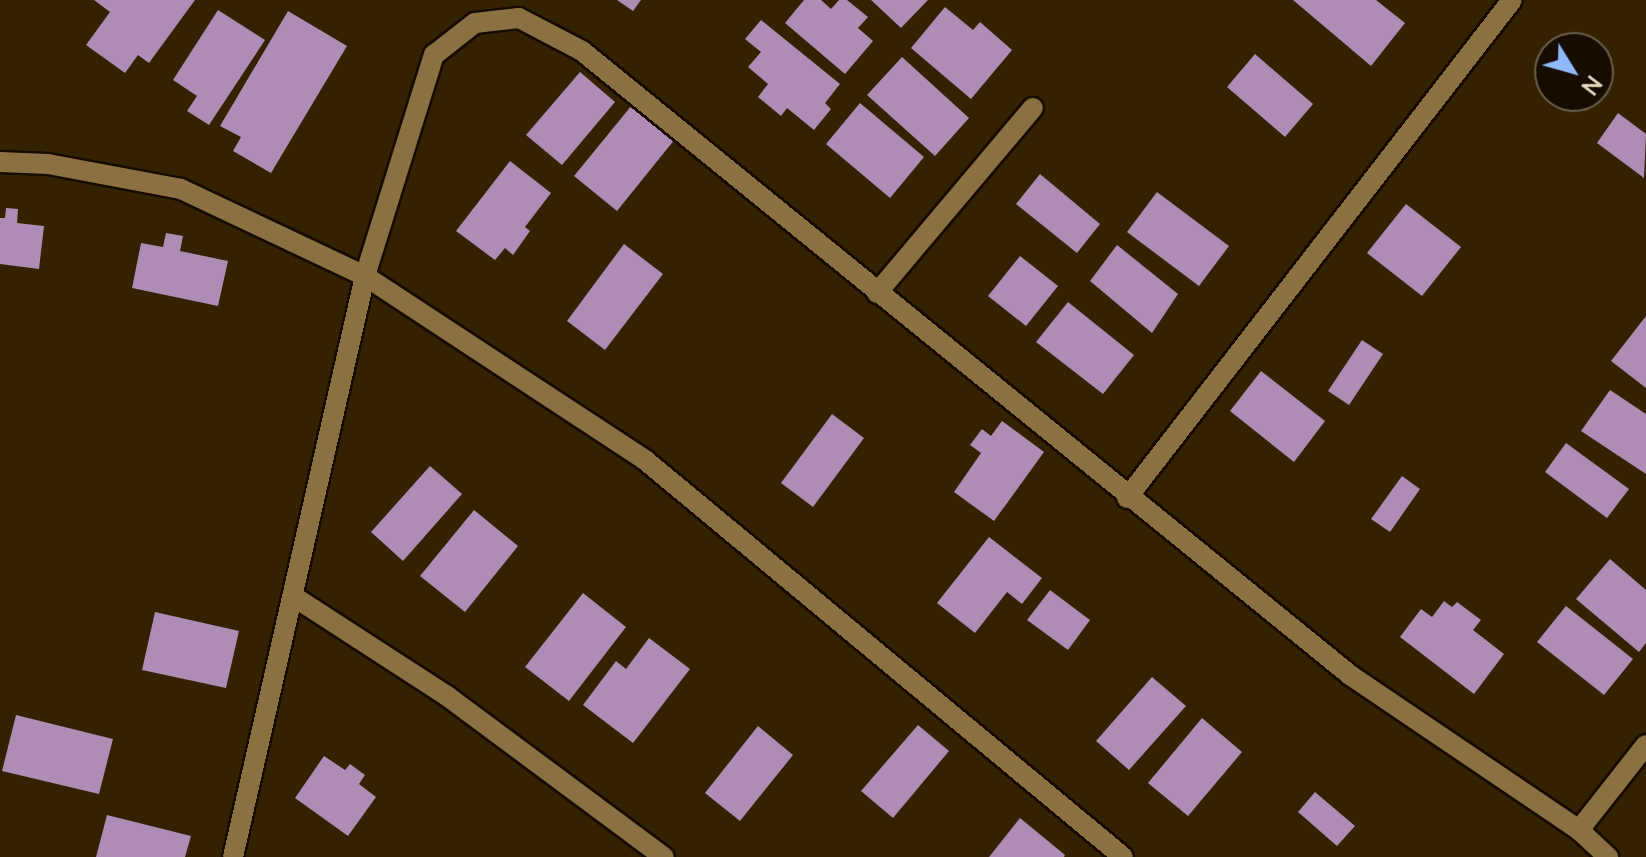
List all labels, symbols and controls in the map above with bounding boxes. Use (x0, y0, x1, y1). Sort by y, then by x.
north arrow (1534, 32, 1614, 112)
text: N (1576, 71, 1608, 100)

